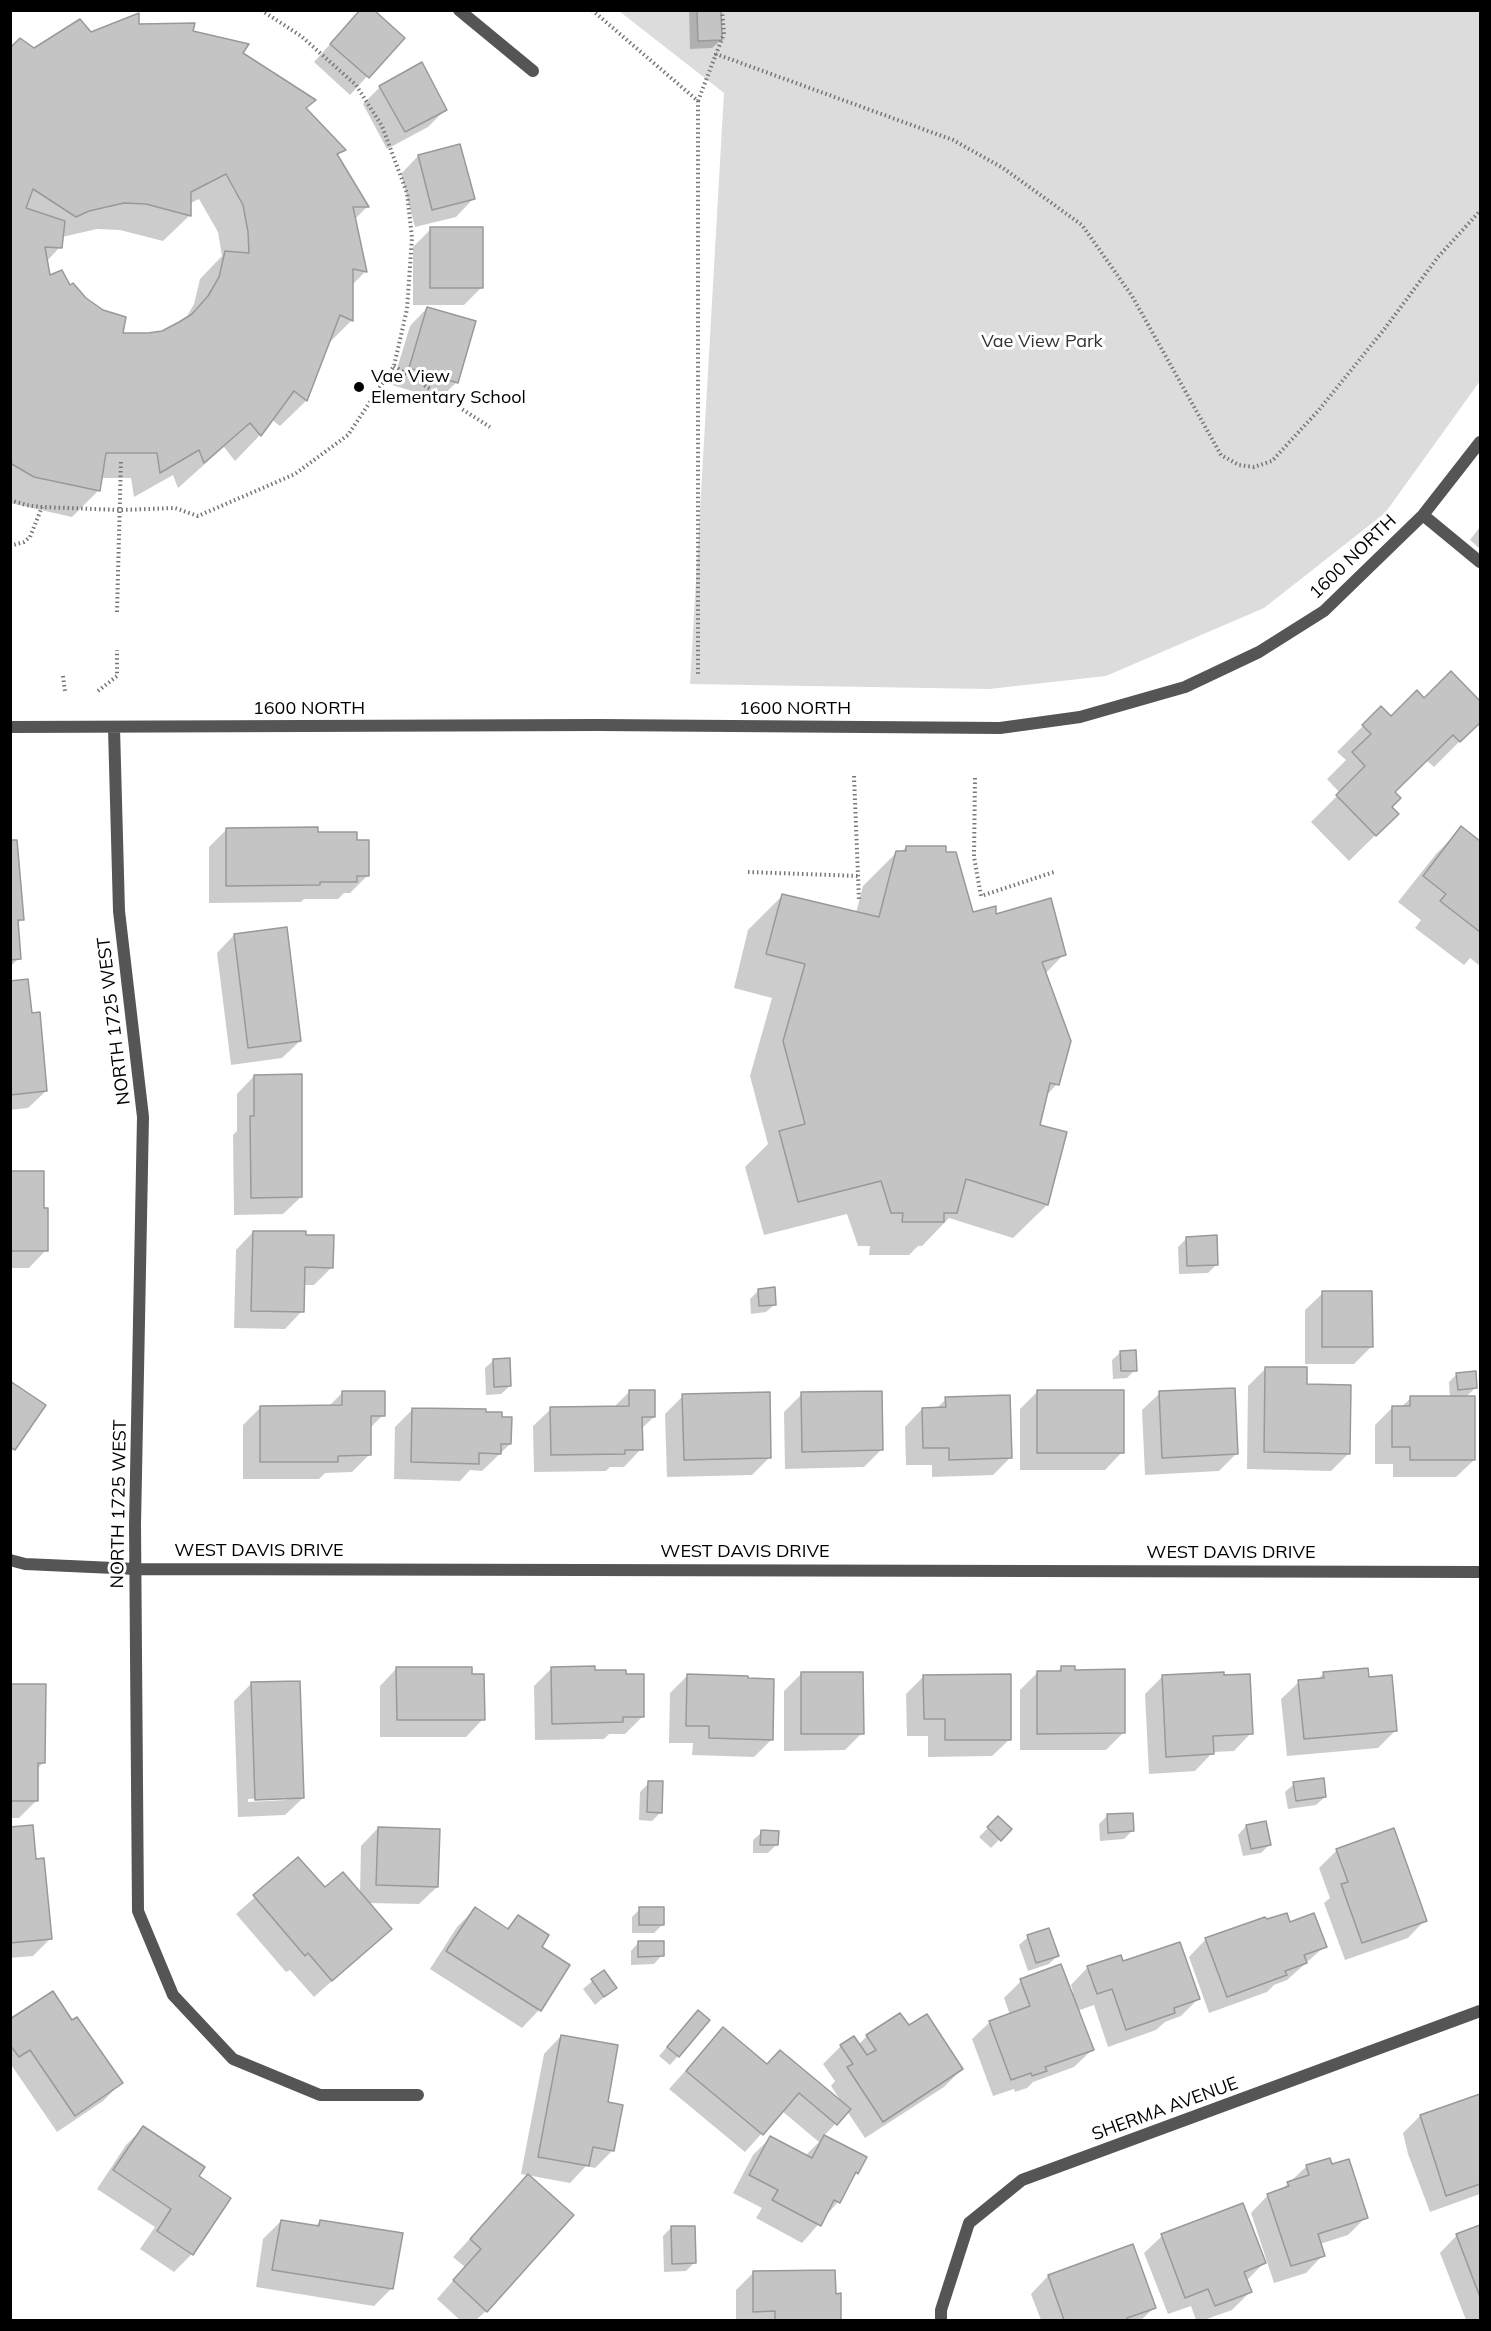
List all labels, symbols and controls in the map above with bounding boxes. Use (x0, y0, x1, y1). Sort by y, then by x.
park label: Vae View Park (981, 331, 1103, 353)
place label: Vae View Elementary School (371, 366, 526, 409)
marker: Vae View Elementary School (352, 380, 366, 394)
street label: 1600 NORTH (1305, 510, 1401, 604)
street label: 1600 NORTH (253, 698, 365, 720)
street label: 1600 NORTH (739, 698, 851, 720)
street label: NORTH 1725 WEST (93, 936, 135, 1106)
street label: NORTH 1725 WEST (107, 1419, 131, 1589)
street label: WEST DAVIS DRIVE (174, 1540, 344, 1562)
street label: WEST DAVIS DRIVE (660, 1541, 830, 1563)
street label: WEST DAVIS DRIVE (1146, 1542, 1316, 1564)
street label: SHERMA AVENUE (1089, 2073, 1241, 2145)

